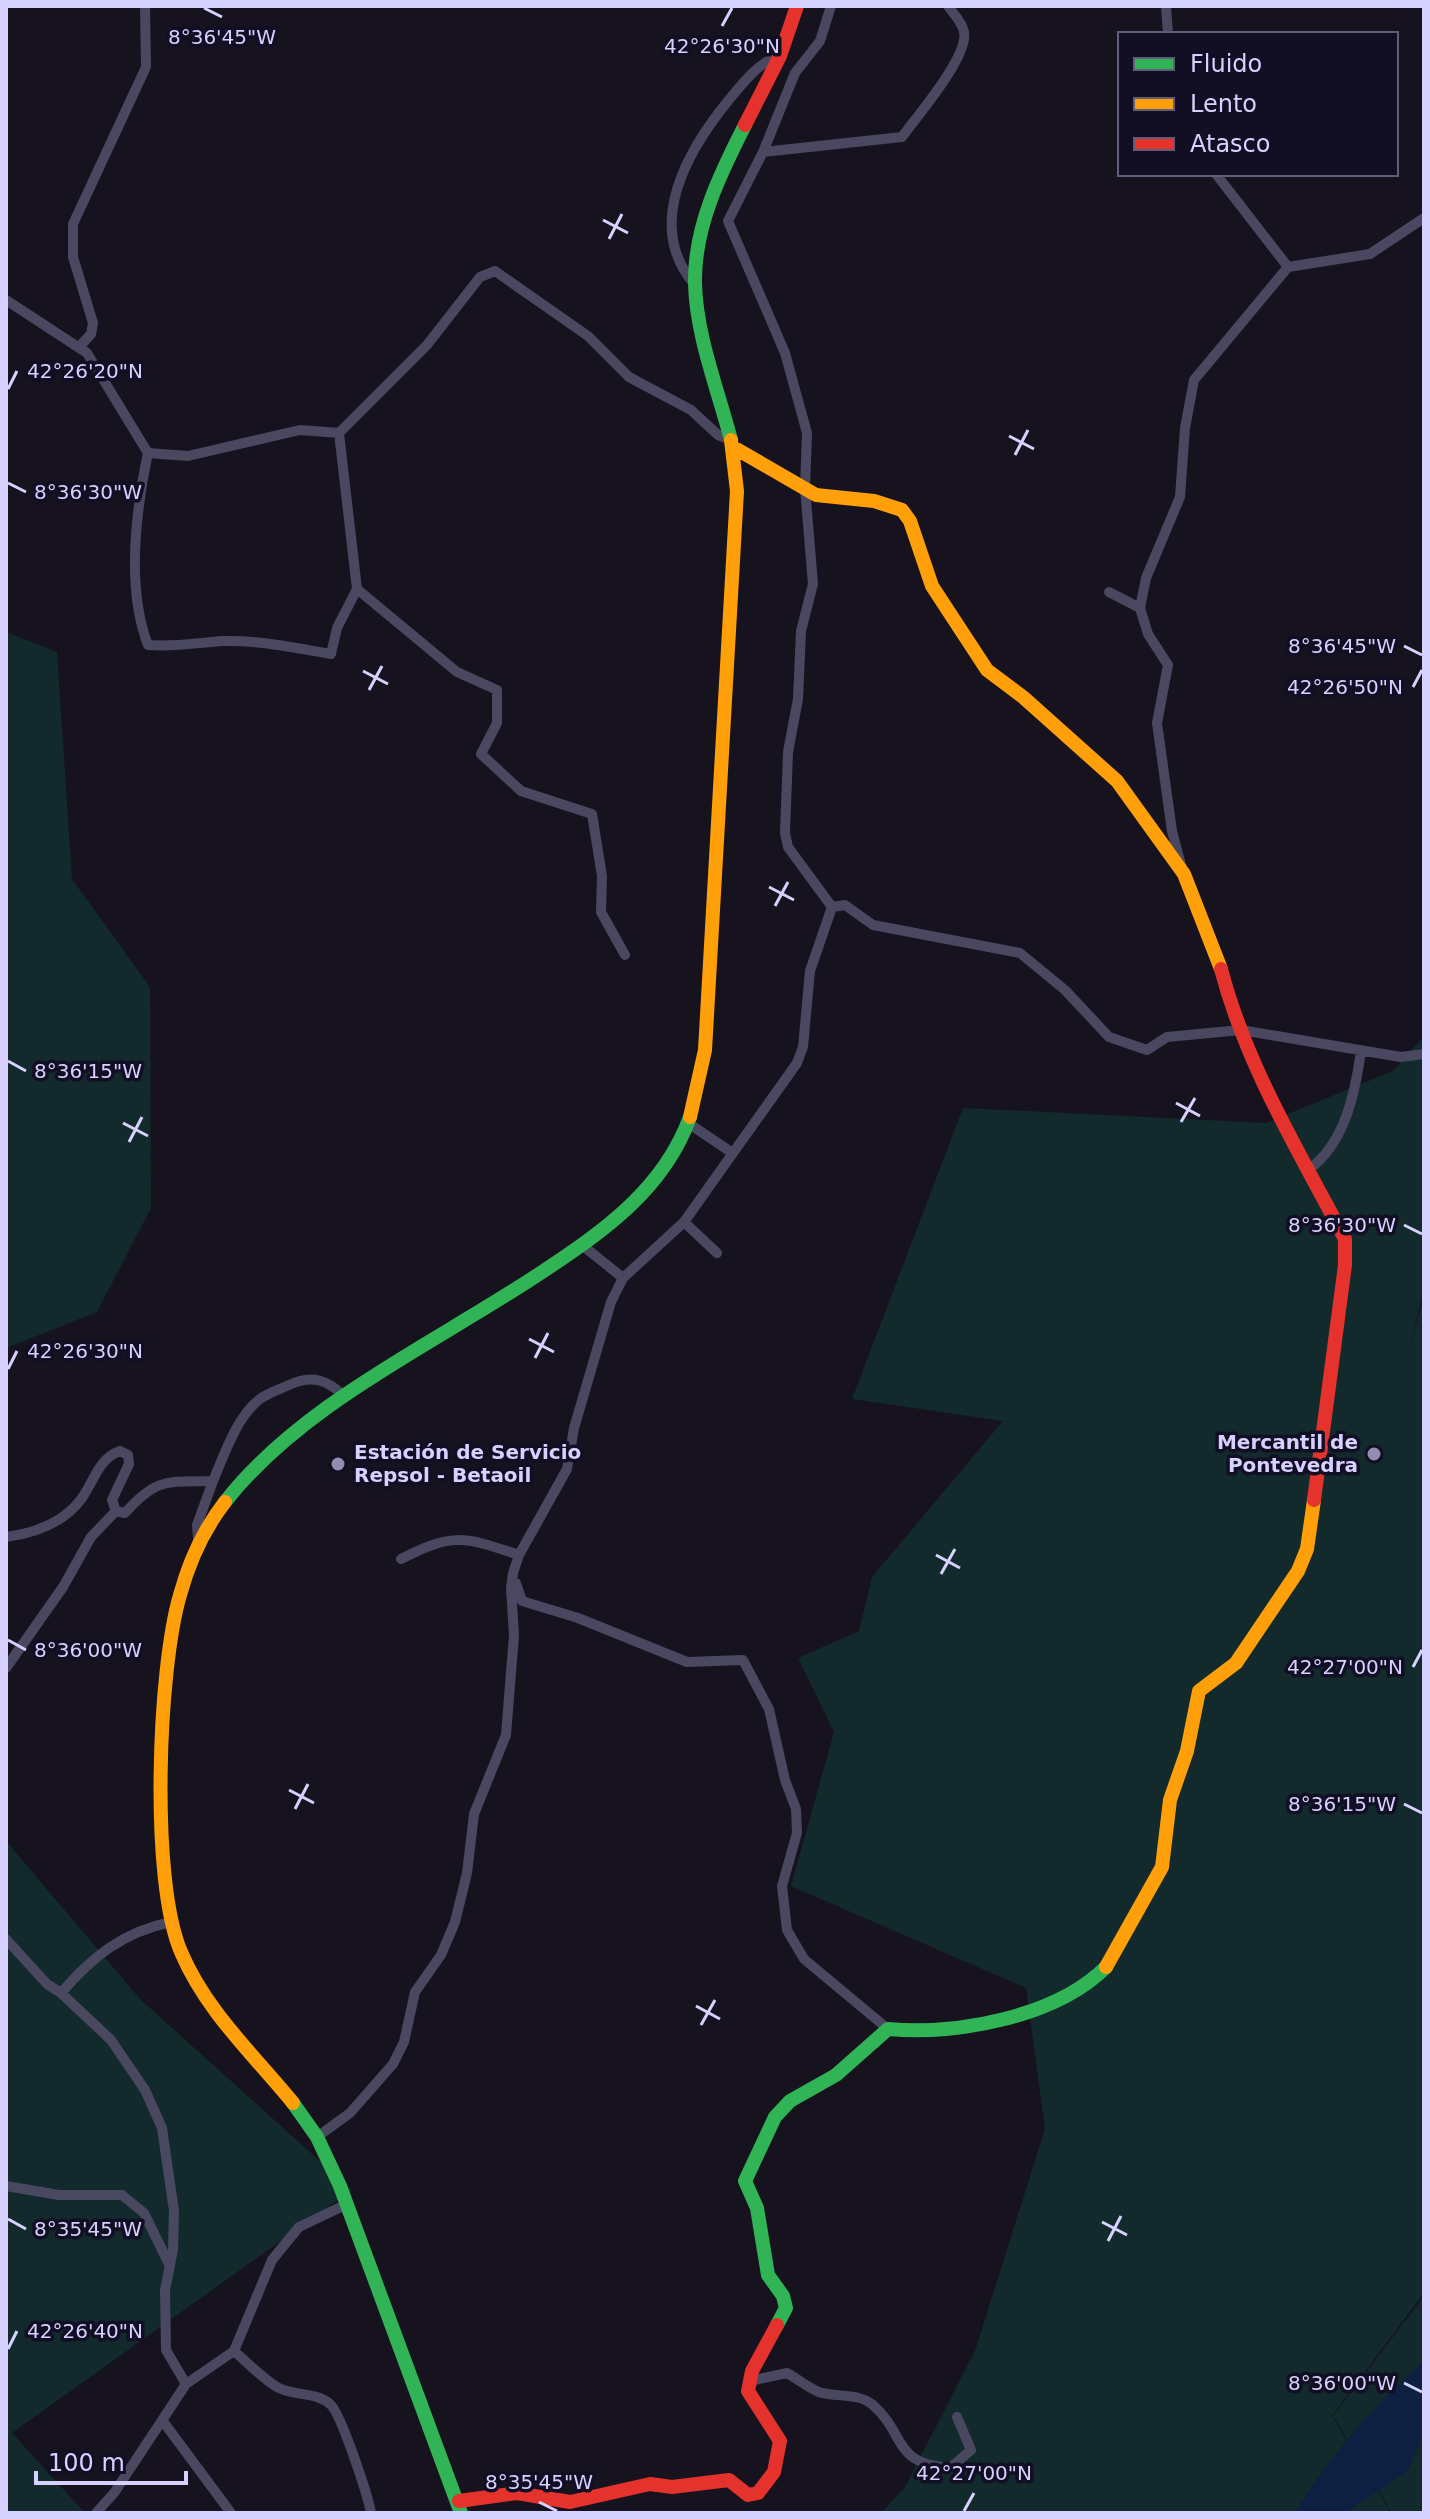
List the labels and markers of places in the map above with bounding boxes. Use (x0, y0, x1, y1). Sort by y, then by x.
place label: Mercantil de Pontevedra (1217, 1430, 1358, 1477)
place label: Estación de Servicio Repsol - Betaoil (354, 1440, 581, 1487)
marker: Mercantil de Pontevedra (1365, 1445, 1383, 1463)
marker: Estación de Servicio Repsol - Betaoil (329, 1455, 347, 1473)

